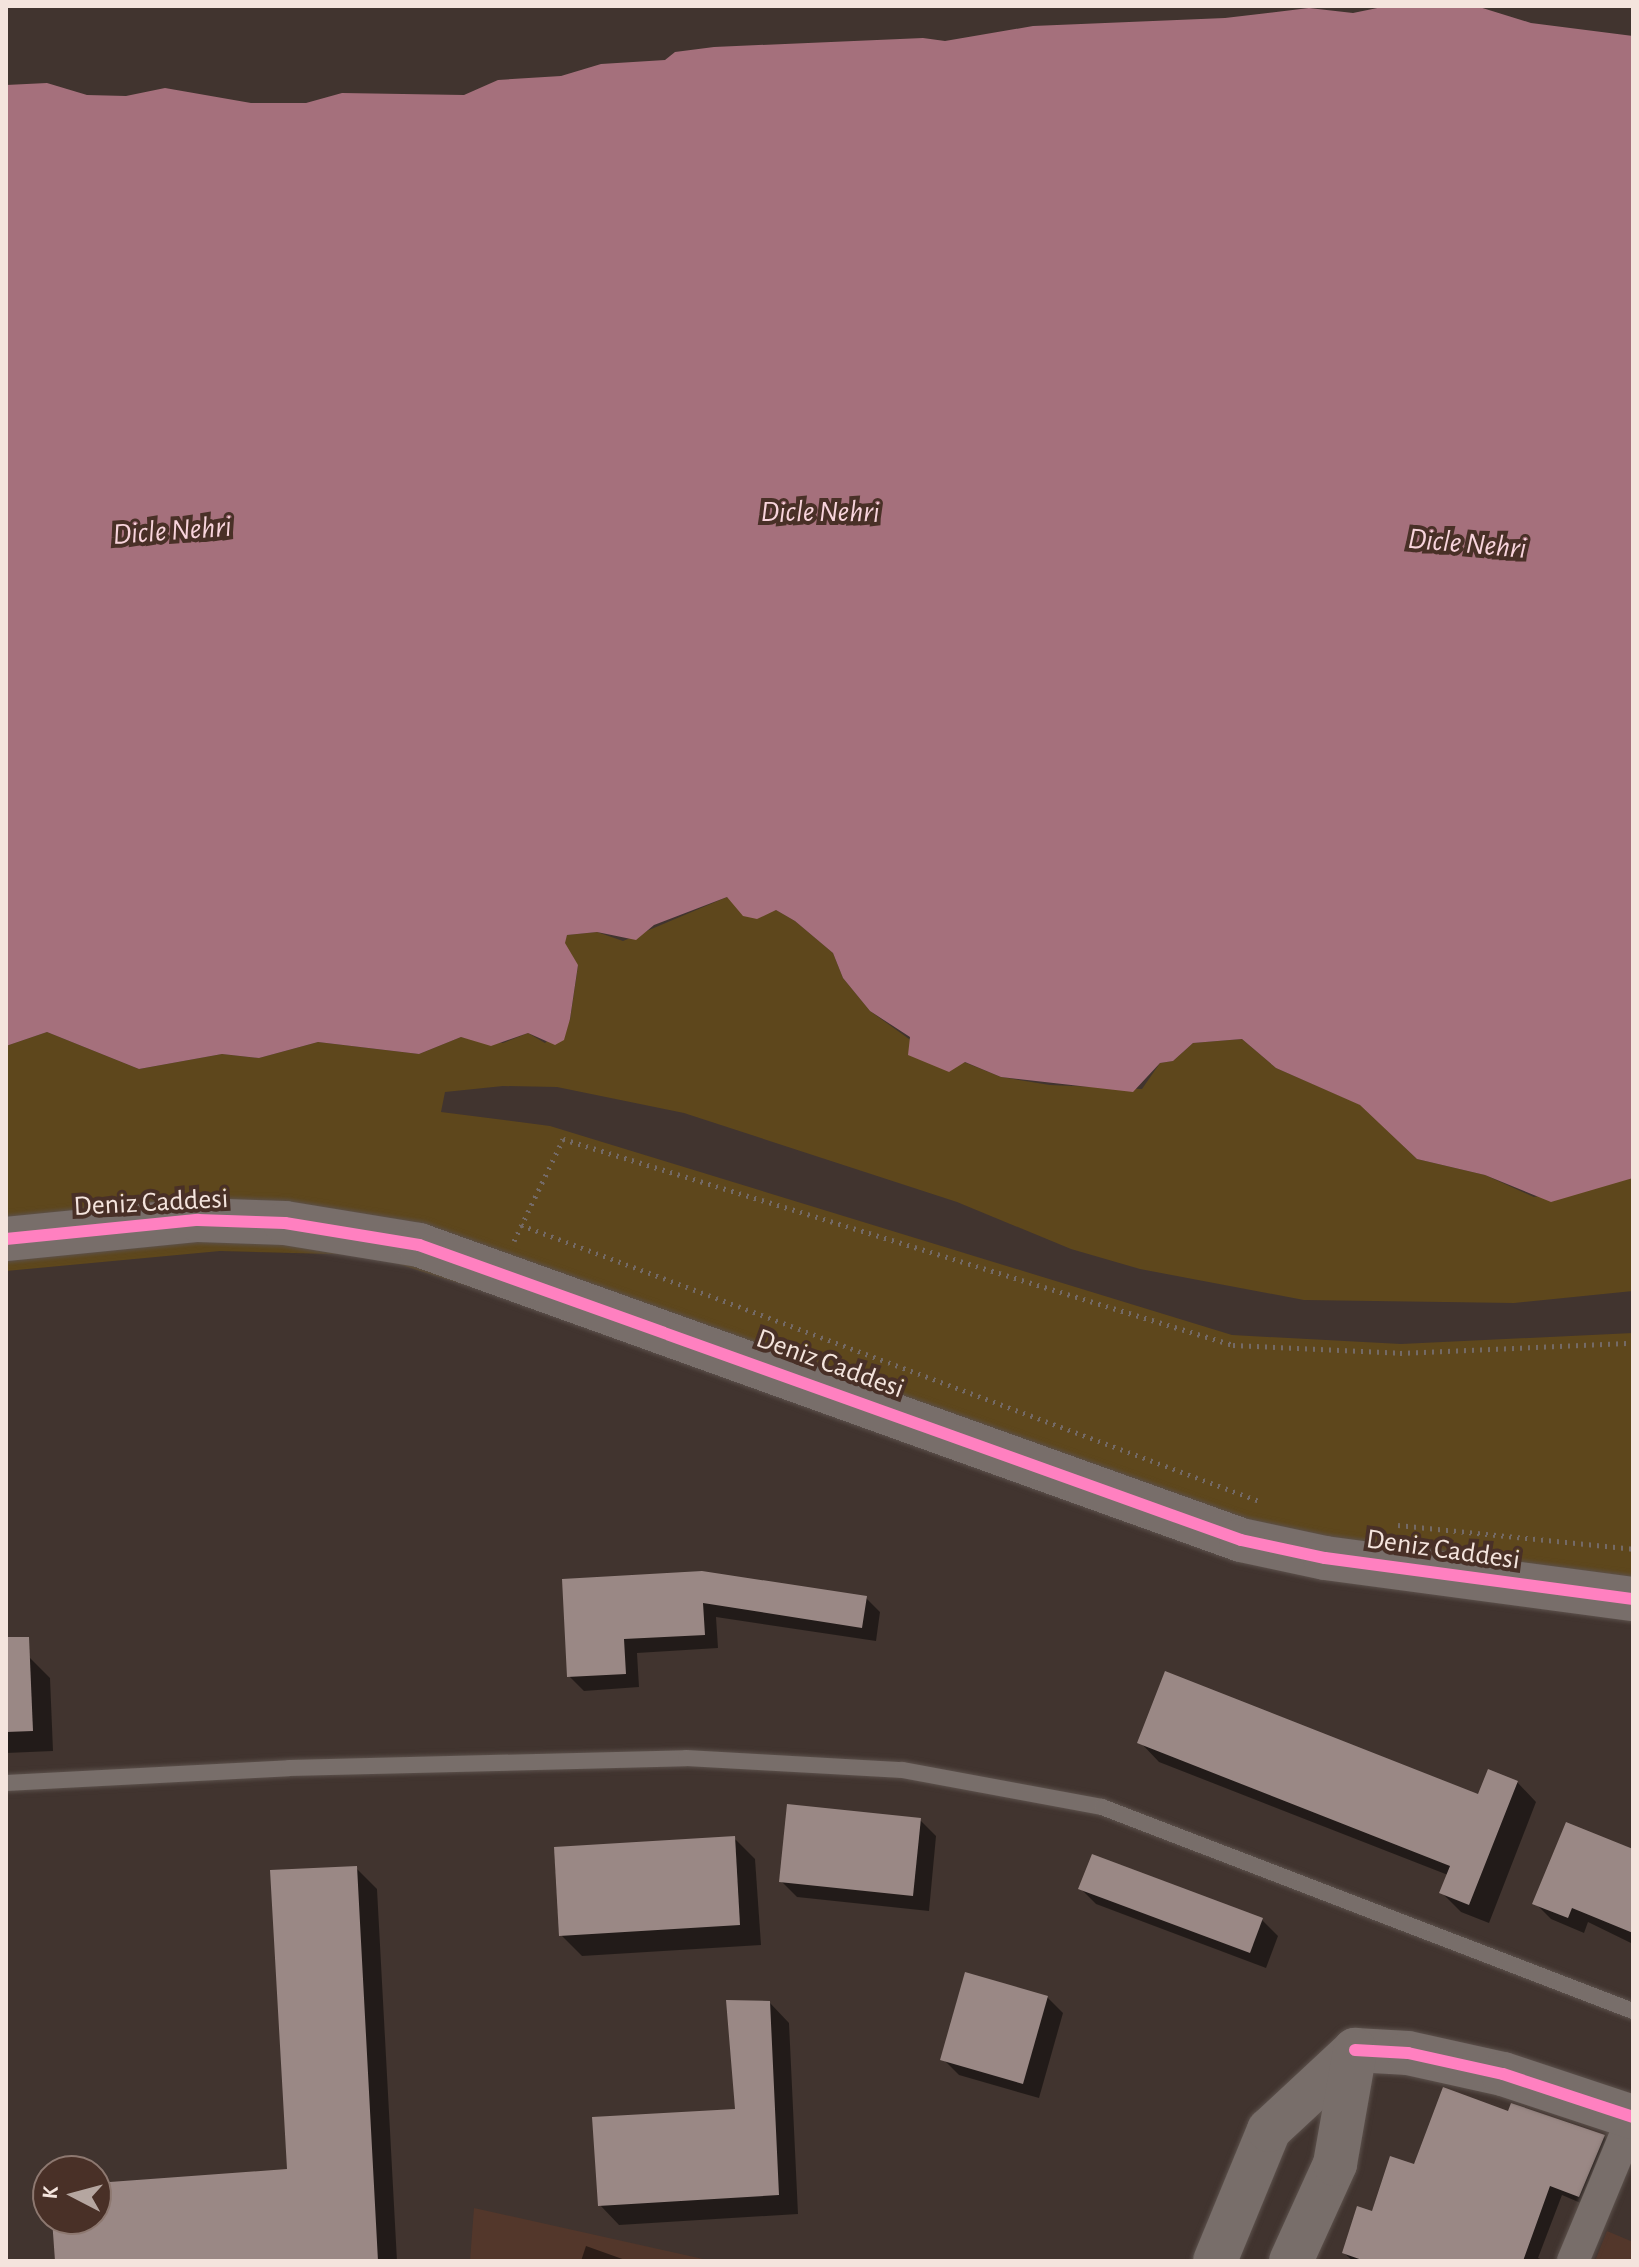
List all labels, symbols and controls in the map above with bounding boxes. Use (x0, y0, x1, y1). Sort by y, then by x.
water label: Dicle Nehri (760, 494, 880, 530)
water label: Dicle Nehri (111, 509, 233, 553)
water label: Dicle Nehri (1406, 521, 1528, 567)
street label: Deniz Caddesi (73, 1182, 229, 1224)
street label: Deniz Caddesi (751, 1322, 909, 1406)
street label: Deniz Caddesi (1364, 1523, 1522, 1577)
north arrow (32, 2155, 112, 2235)
text: K (39, 2185, 62, 2200)

